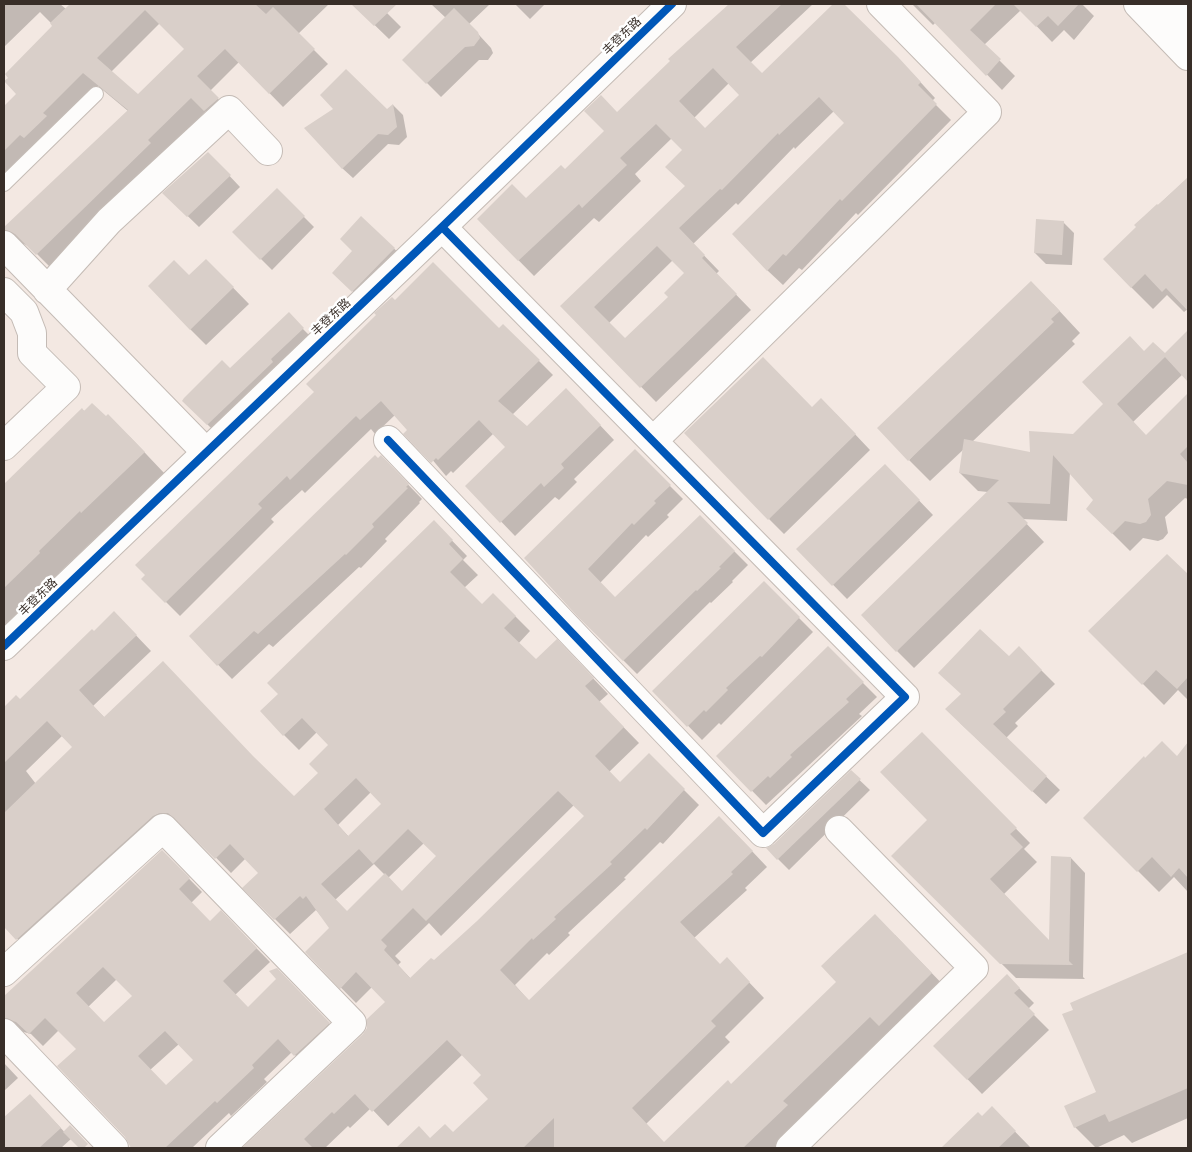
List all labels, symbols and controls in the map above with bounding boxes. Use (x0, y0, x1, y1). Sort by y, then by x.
street label: 丰登东路 (600, 14, 644, 58)
street label: 丰登东路 (309, 295, 353, 339)
street label: 丰登东路 (16, 575, 60, 619)

